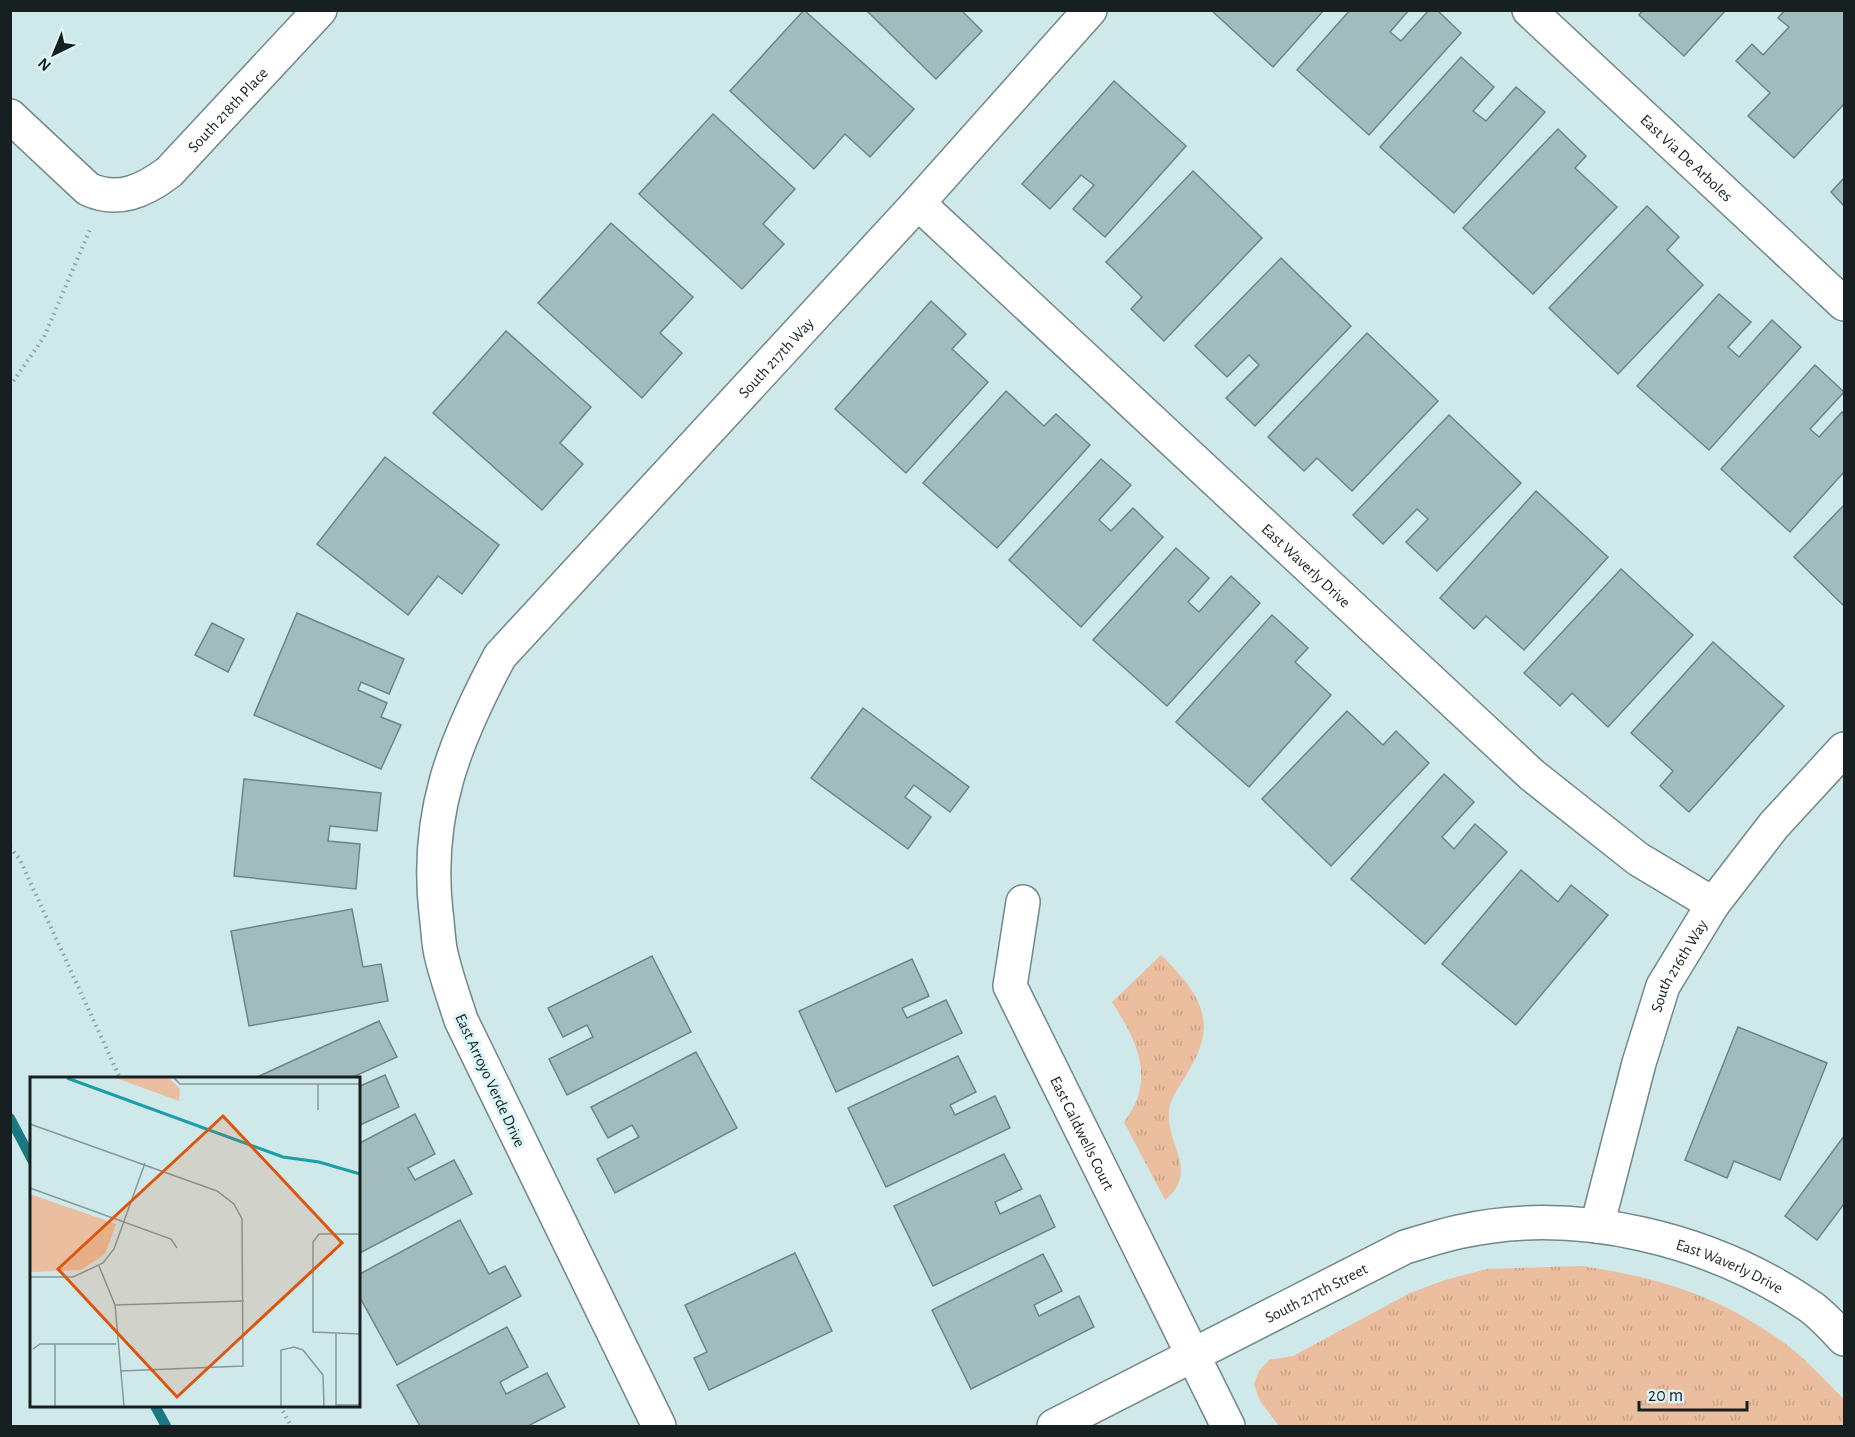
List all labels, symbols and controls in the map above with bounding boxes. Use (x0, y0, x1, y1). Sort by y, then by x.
north arrow (24, 24, 84, 84)
text: N (35, 55, 54, 74)
street label: South 218th Place (185, 65, 271, 155)
street label: East Via De Arboles (1637, 112, 1735, 205)
street label: South 217th Way (736, 315, 818, 401)
street label: East Waverly Drive (1258, 521, 1353, 611)
street label: South 216th Way (1648, 917, 1712, 1014)
street label: East Arroyo Verde Drive (451, 1011, 528, 1150)
street label: East Caldwells Court (1047, 1074, 1117, 1193)
inset map (30, 1077, 360, 1407)
street label: East Waverly Drive (1674, 1236, 1786, 1296)
street label: South 217th Street (1263, 1261, 1370, 1326)
scale bar (1639, 1374, 1747, 1412)
text: 20 m (1648, 1387, 1683, 1405)

